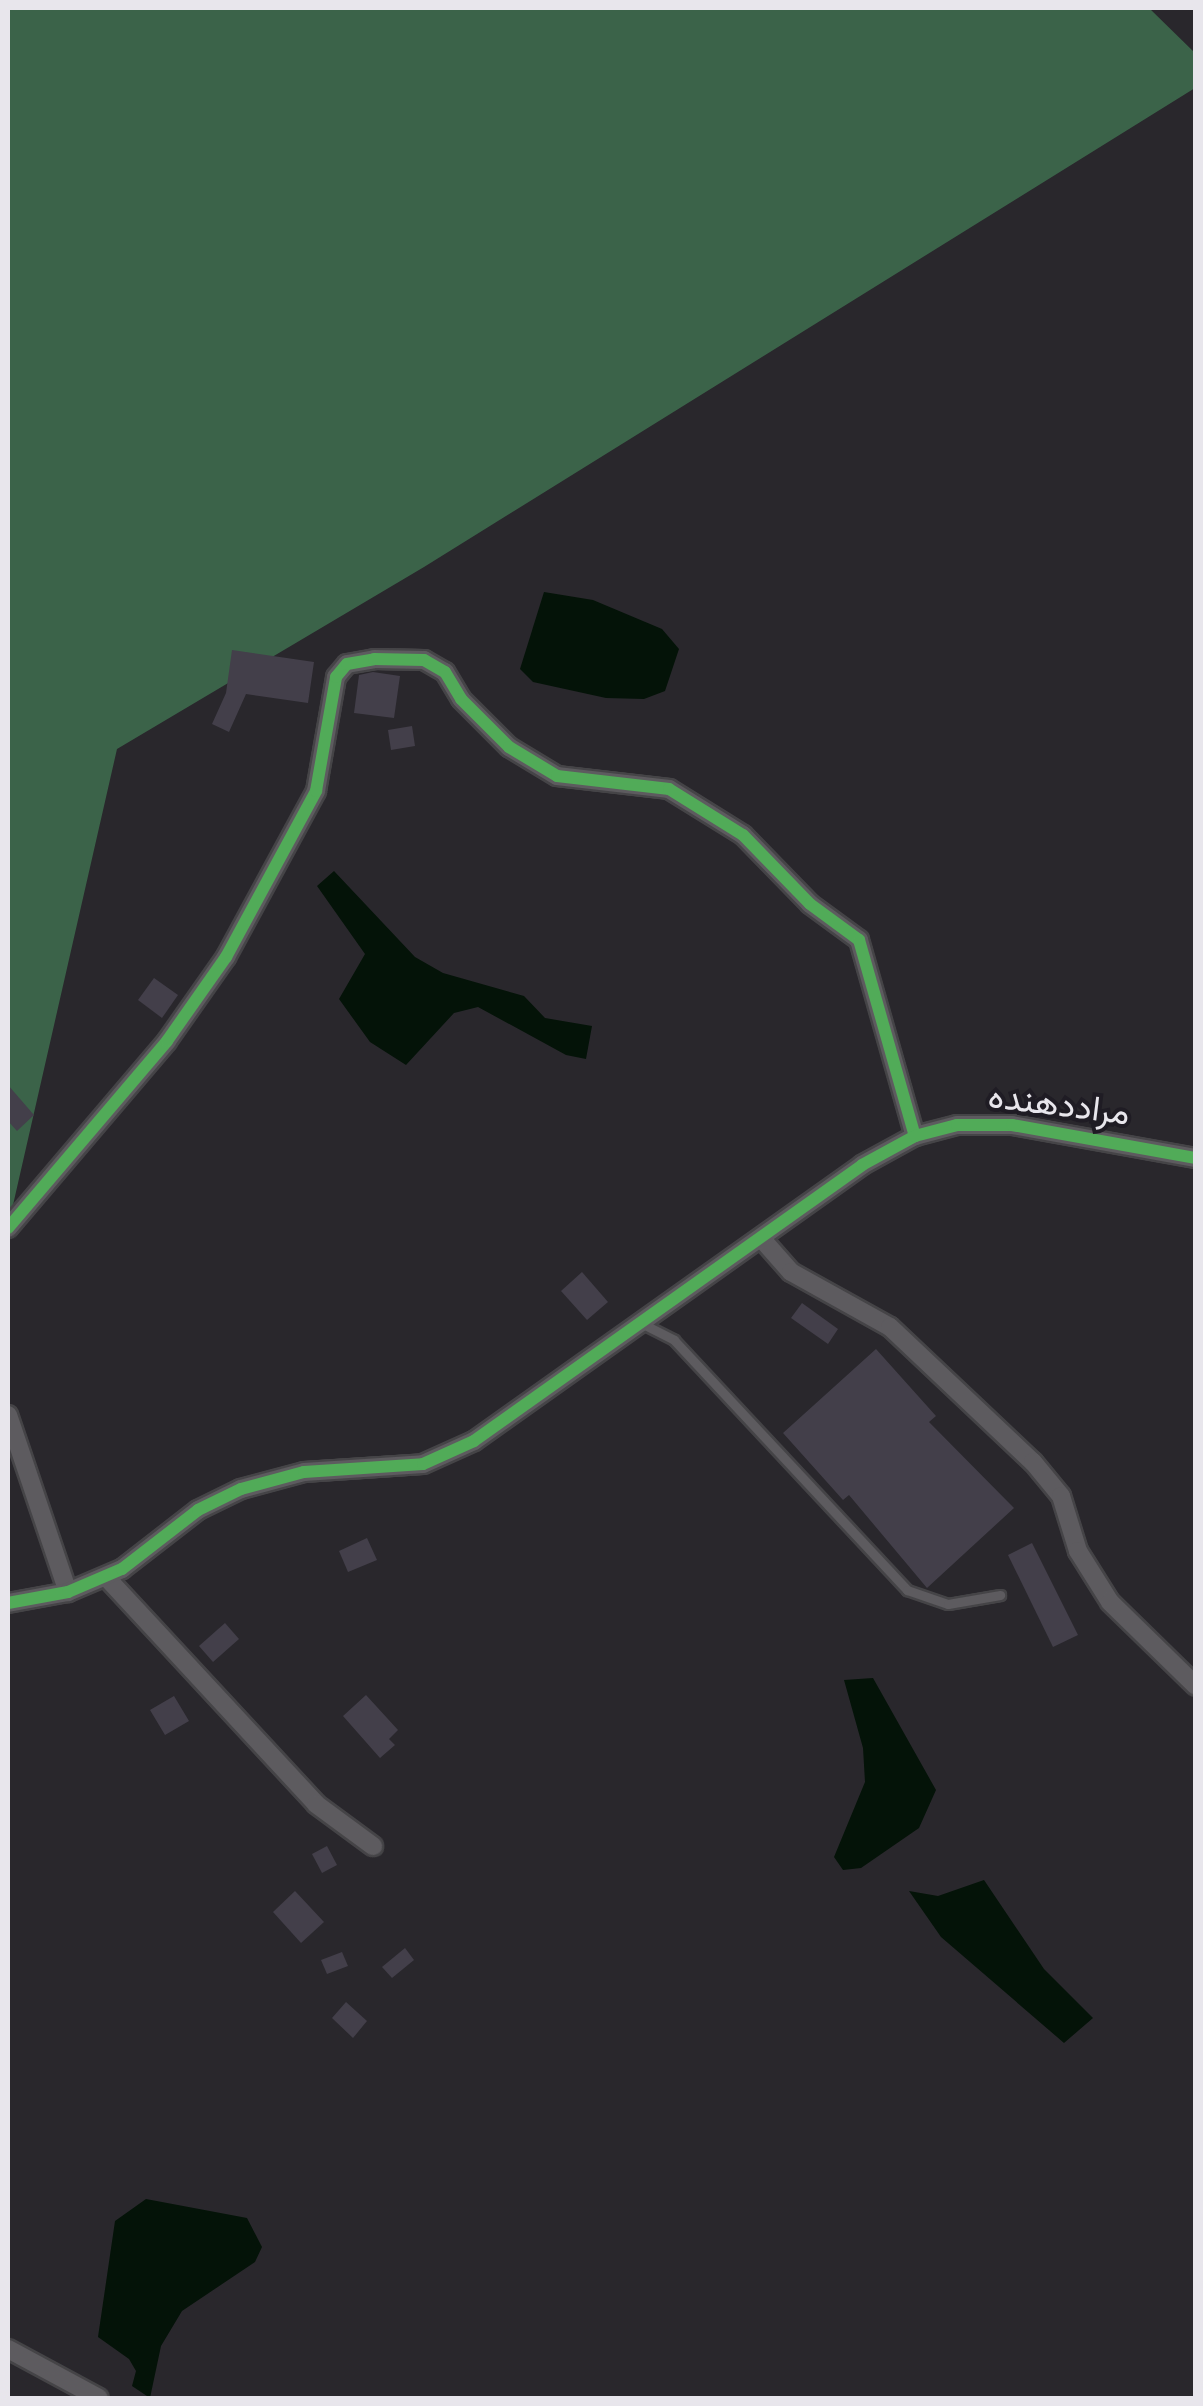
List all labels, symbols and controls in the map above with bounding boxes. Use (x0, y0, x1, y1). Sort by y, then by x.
street label: مراددهنده (986, 1075, 1132, 1135)

